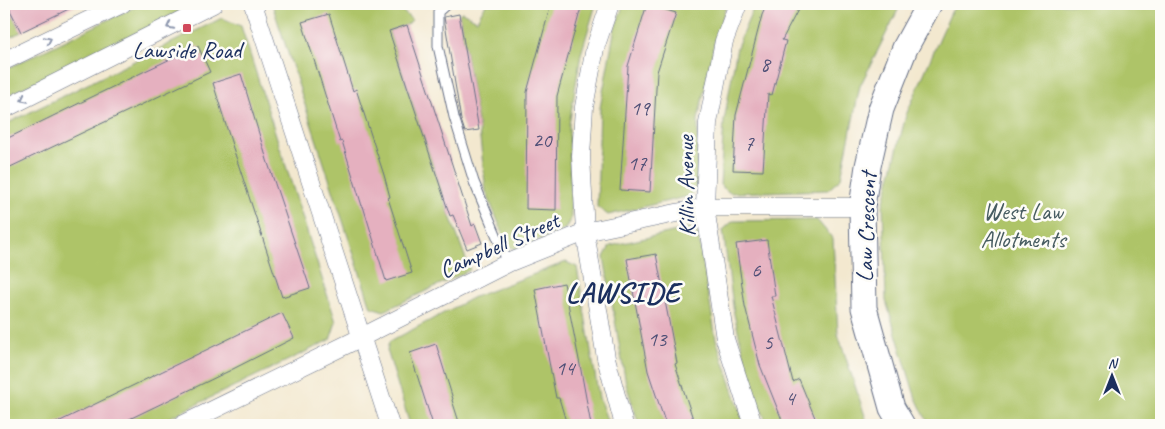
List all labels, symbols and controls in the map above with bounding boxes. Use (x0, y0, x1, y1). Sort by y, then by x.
one-way arrow (166, 20, 175, 30)
marker: Lawside Road (181, 22, 193, 34)
place label: Lawside Road (133, 35, 245, 65)
one-way arrow (42, 36, 51, 46)
house number: 8 (760, 51, 772, 77)
one-way arrow (21, 93, 30, 103)
house number: 19 (631, 95, 651, 121)
house number: 20 (533, 127, 553, 153)
house number: 7 (744, 130, 755, 156)
street label: Killin Avenue (670, 133, 702, 237)
house number: 17 (628, 150, 648, 176)
street label: Law Crescent (849, 168, 883, 282)
park label: West Law Allotments (981, 196, 1068, 254)
street label: Campbell Street (434, 204, 566, 285)
house number: 6 (751, 257, 761, 283)
district label: LAWSIDE (566, 274, 684, 311)
house number: 13 (648, 326, 668, 352)
house number: 5 (763, 329, 774, 355)
north arrow (1088, 352, 1138, 402)
house number: 14 (556, 355, 577, 381)
text: N (1108, 355, 1119, 372)
house number: 4 (785, 385, 797, 411)

